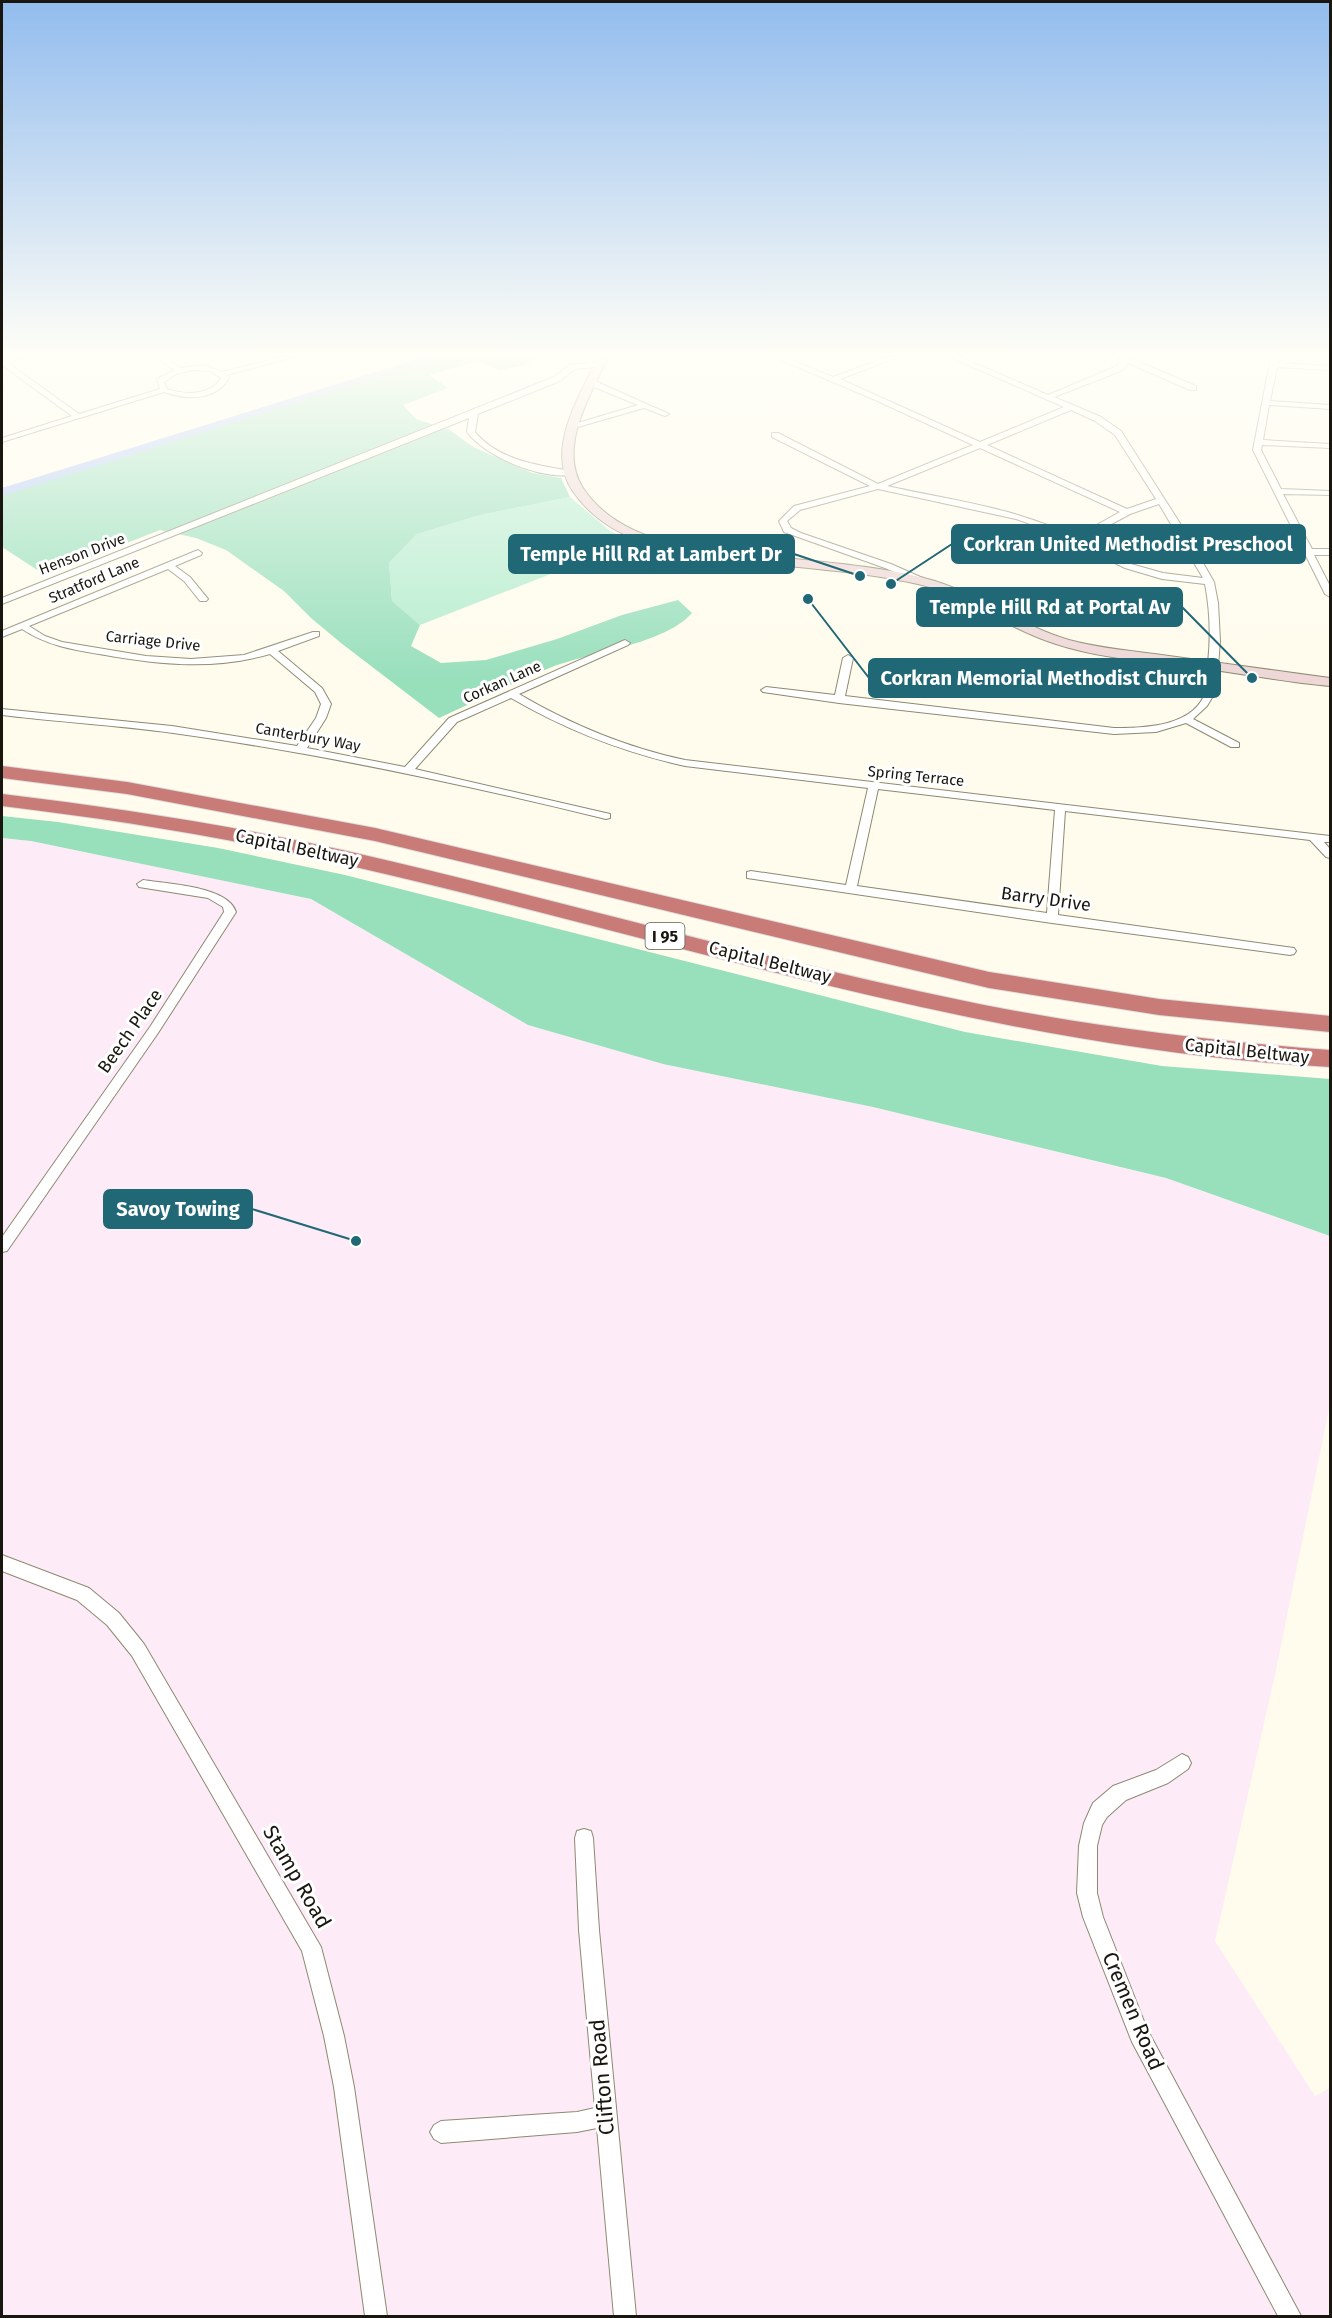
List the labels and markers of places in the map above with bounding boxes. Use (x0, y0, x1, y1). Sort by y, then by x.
callout: Corkran United Methodist Preschool (952, 525, 1305, 563)
callout: Temple Hill Rd at Lambert Dr (509, 535, 794, 573)
callout: Temple Hill Rd at Portal Av (917, 588, 1182, 626)
callout: Corkran Memorial Methodist Church (869, 659, 1220, 697)
callout: Savoy Towing (104, 1190, 252, 1228)

